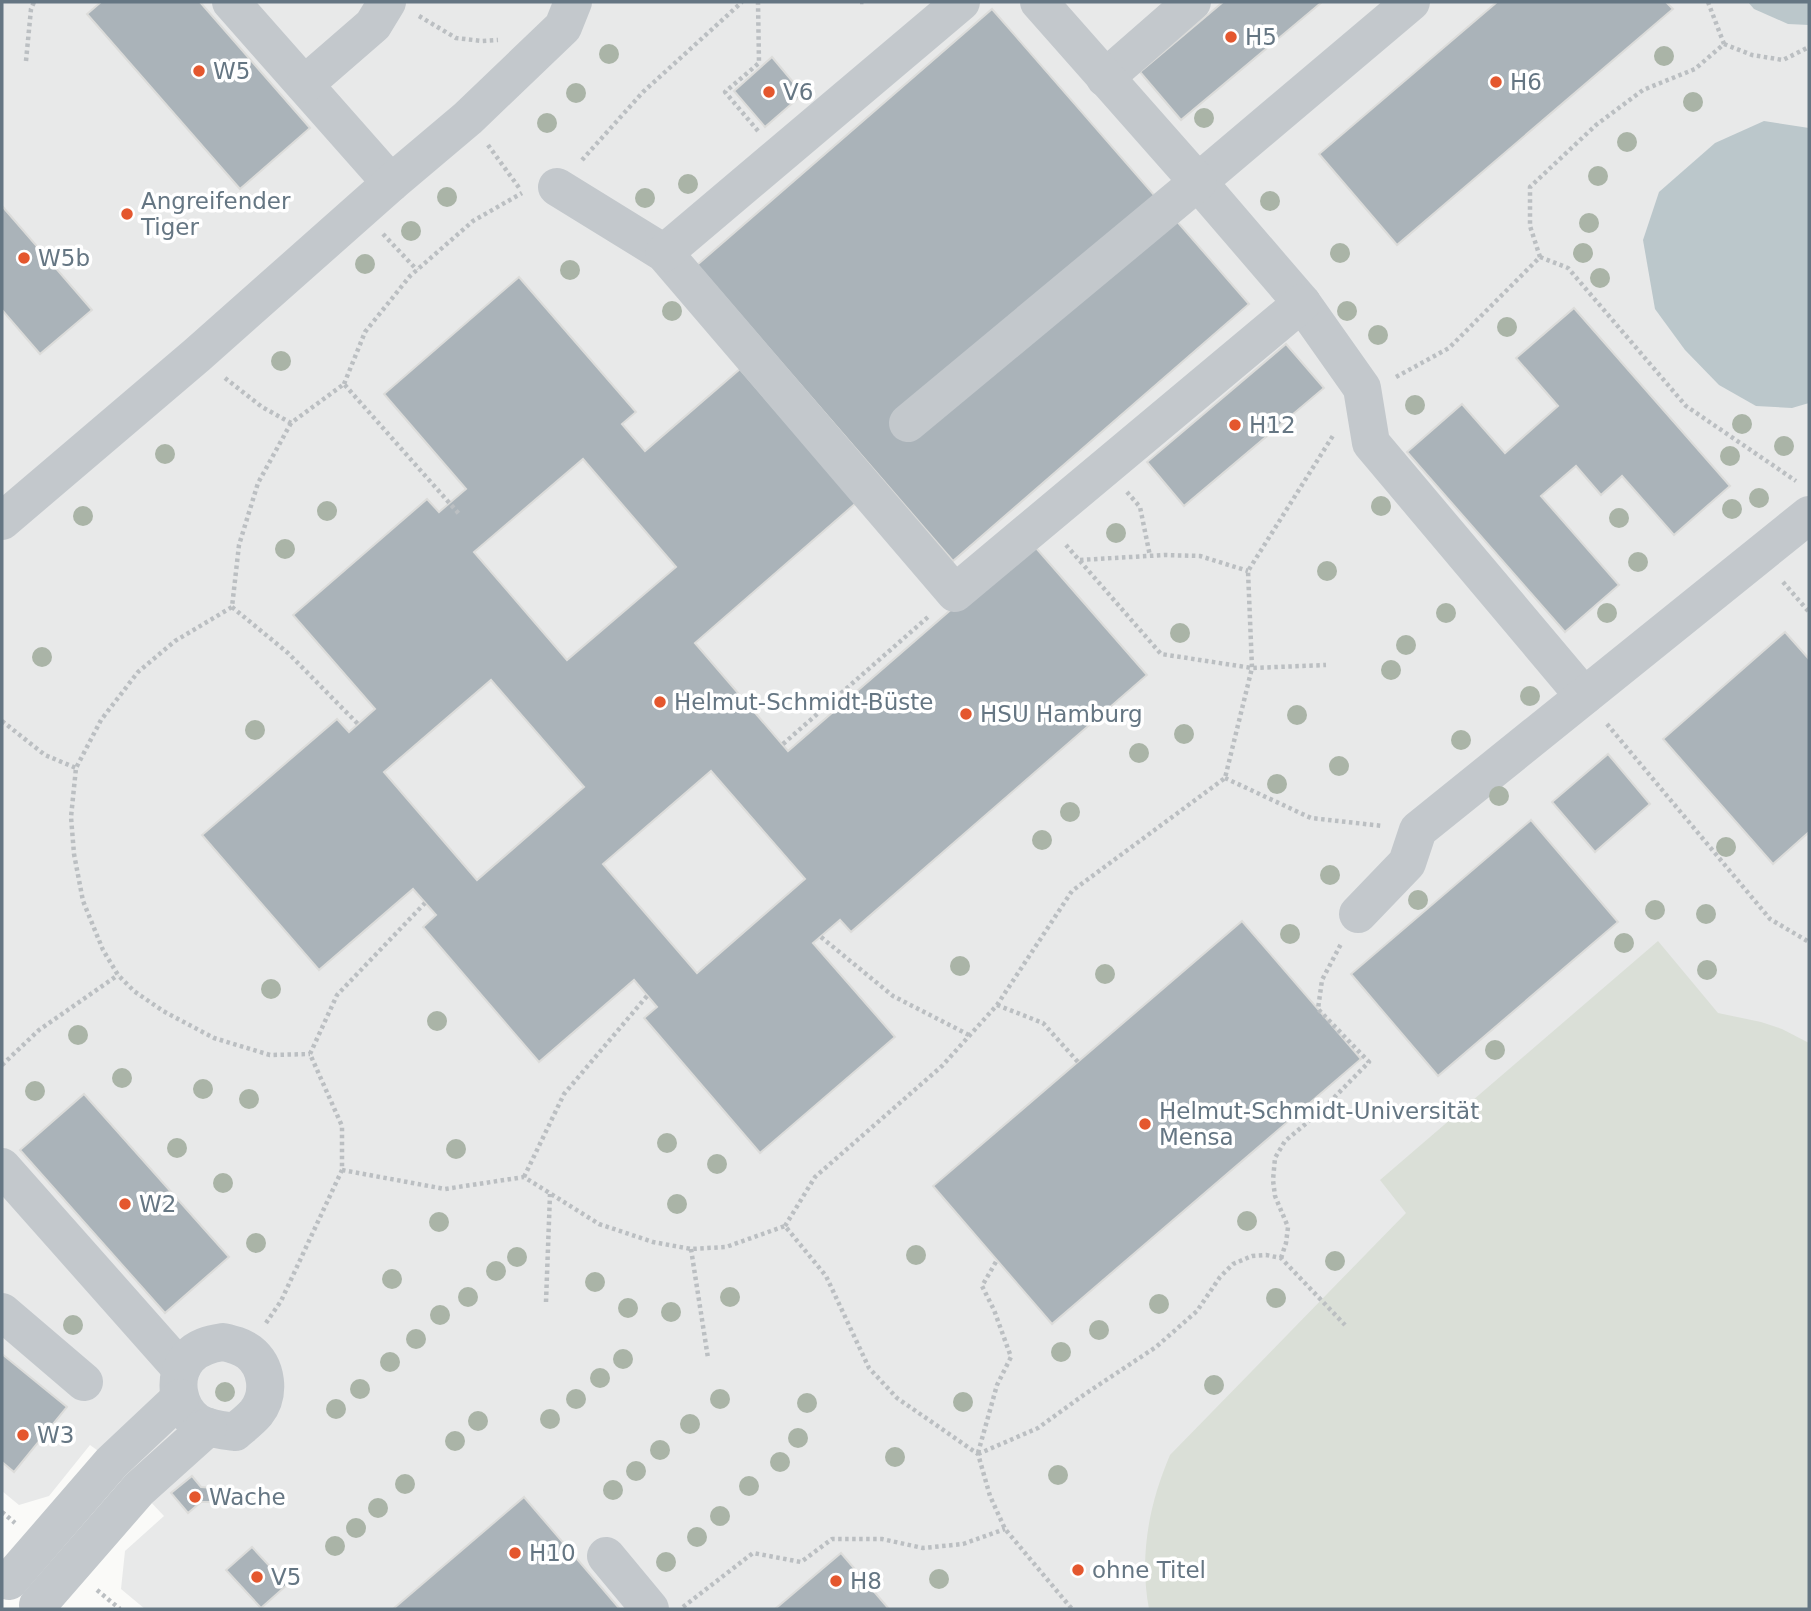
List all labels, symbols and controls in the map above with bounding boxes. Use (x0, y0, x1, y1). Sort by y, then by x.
place label: H5 (1245, 24, 1277, 50)
marker: H5 (1223, 29, 1239, 45)
place label: W5 (213, 58, 250, 84)
marker: W5 (191, 63, 207, 79)
place label: H6 (1510, 69, 1542, 95)
marker: H6 (1488, 74, 1504, 90)
place label: V6 (783, 79, 813, 105)
marker: V6 (761, 84, 777, 100)
place label: Angreifender Tiger (140, 188, 291, 240)
marker: Angreifender Tiger (119, 206, 135, 222)
place label: W5b (38, 245, 90, 271)
marker: W5b (16, 250, 32, 266)
place label: H12 (1249, 412, 1296, 438)
marker: H12 (1227, 417, 1243, 433)
place label: Helmut-Schmidt-Büste (674, 689, 933, 715)
marker: Helmut-Schmidt-Büste (652, 694, 668, 710)
place label: HSU Hamburg (980, 701, 1143, 727)
marker: HSU Hamburg (958, 706, 974, 722)
place label: Helmut-Schmidt-Universität Mensa (1159, 1098, 1479, 1150)
marker: Helmut-Schmidt-Universität Mensa (1137, 1116, 1153, 1132)
place label: W2 (139, 1191, 176, 1217)
marker: W2 (117, 1196, 133, 1212)
place label: W3 (37, 1422, 74, 1448)
marker: W3 (15, 1427, 31, 1443)
place label: Wache (209, 1484, 286, 1510)
marker: Wache (187, 1489, 203, 1505)
place label: H10 (529, 1540, 576, 1566)
marker: H10 (507, 1545, 523, 1561)
place label: ohne Titel (1092, 1557, 1206, 1583)
marker: ohne Titel (1070, 1562, 1086, 1578)
place label: V5 (271, 1564, 301, 1590)
place label: H8 (850, 1568, 882, 1594)
marker: V5 (249, 1569, 265, 1585)
marker: H8 (828, 1573, 844, 1589)

